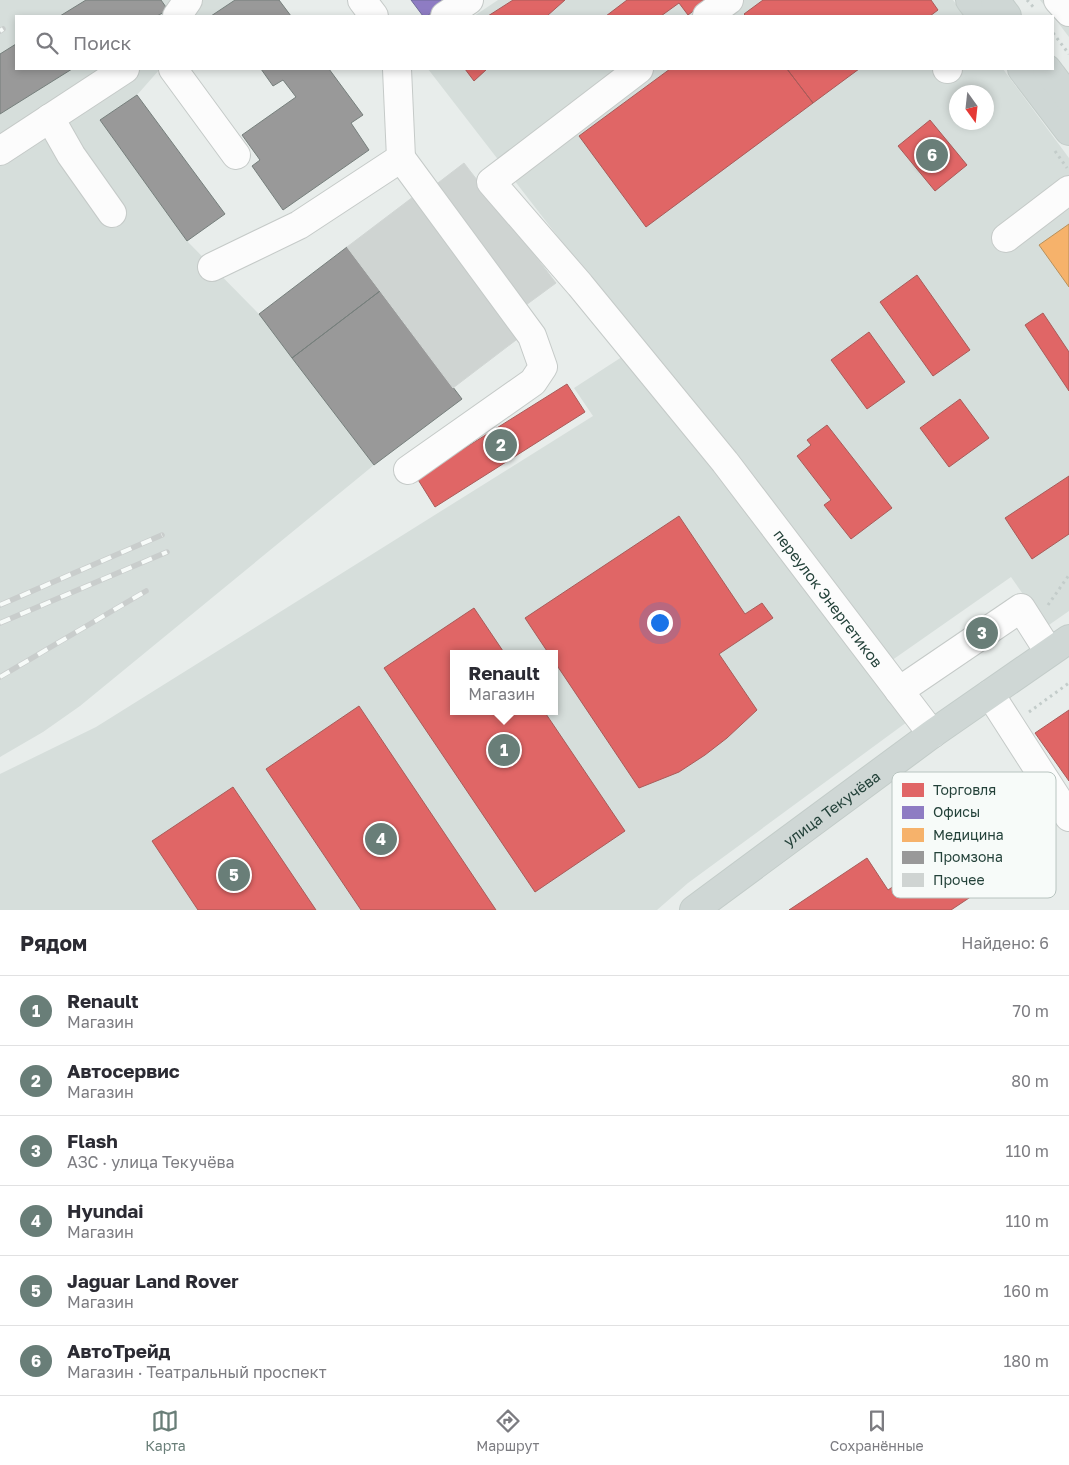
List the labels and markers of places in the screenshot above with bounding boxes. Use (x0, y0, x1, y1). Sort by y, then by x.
pin: 6 (916, 136, 948, 174)
pin: 2 (485, 426, 517, 464)
pin: 3 (966, 614, 998, 652)
pin: 1 (488, 731, 520, 769)
pin: 4 (365, 820, 397, 858)
pin: 5 (218, 856, 250, 894)

